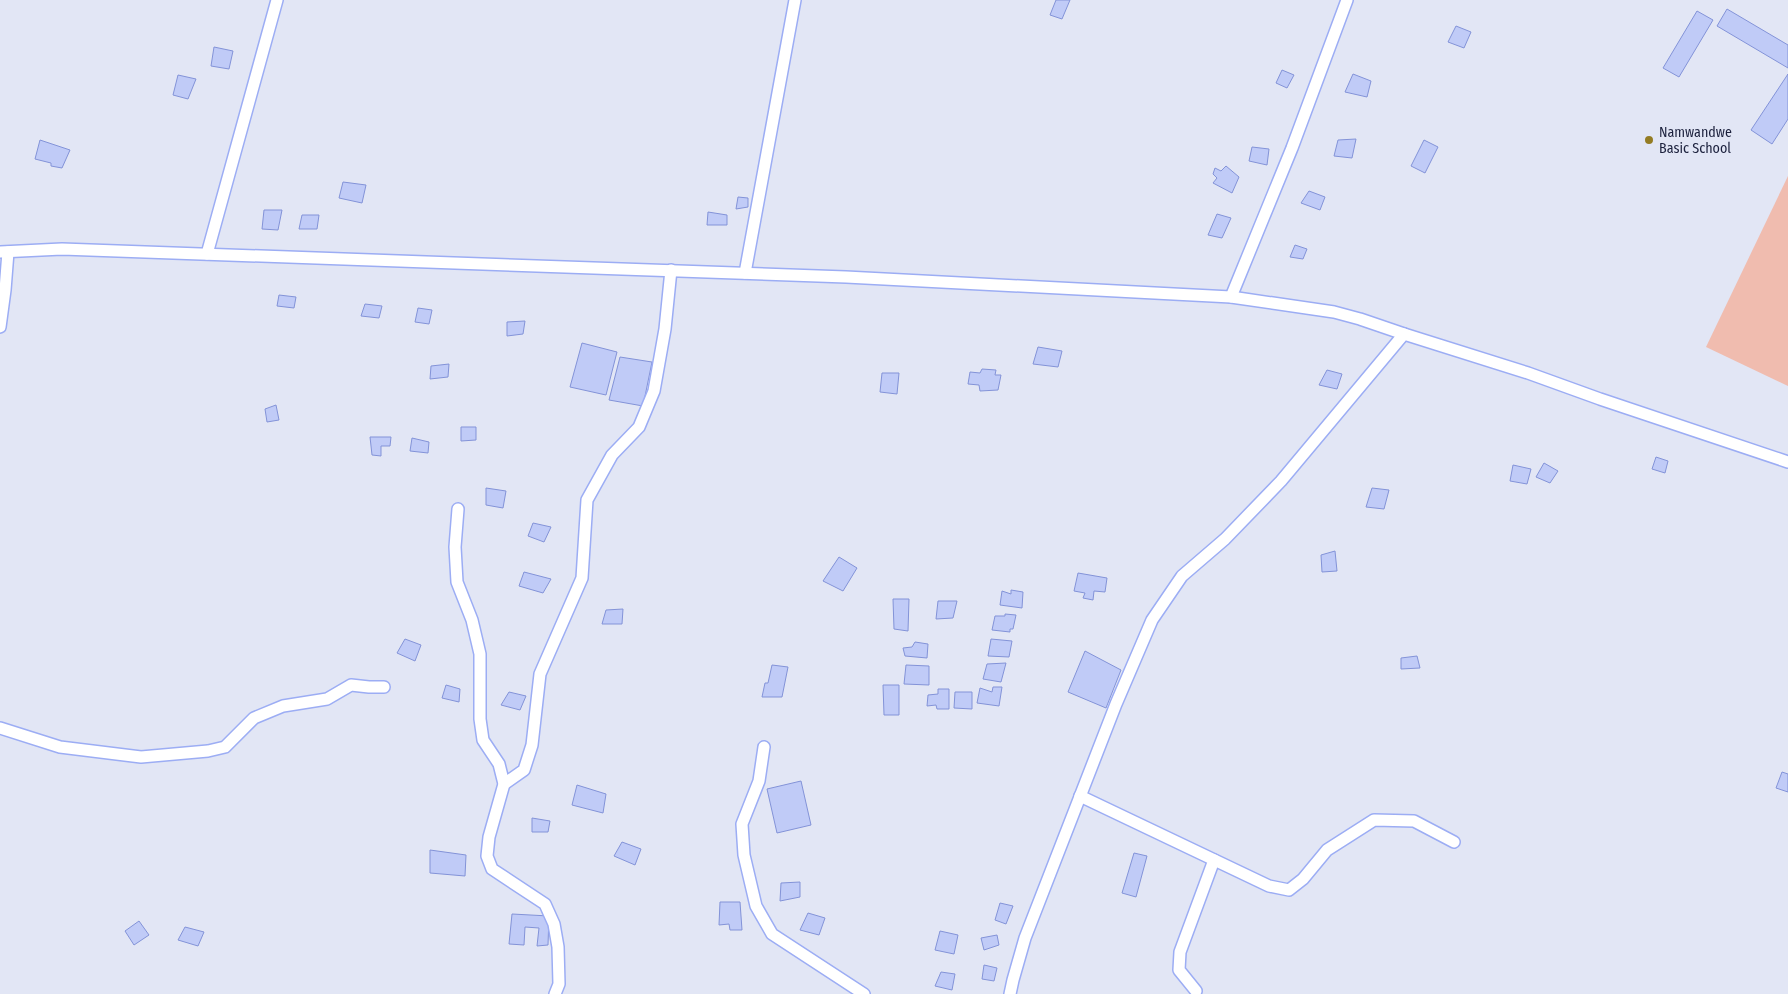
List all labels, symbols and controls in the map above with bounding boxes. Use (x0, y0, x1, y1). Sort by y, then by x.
place label: Namwandwe Basic School (1659, 124, 1732, 157)
marker: Namwandwe Basic School (1643, 134, 1655, 146)

